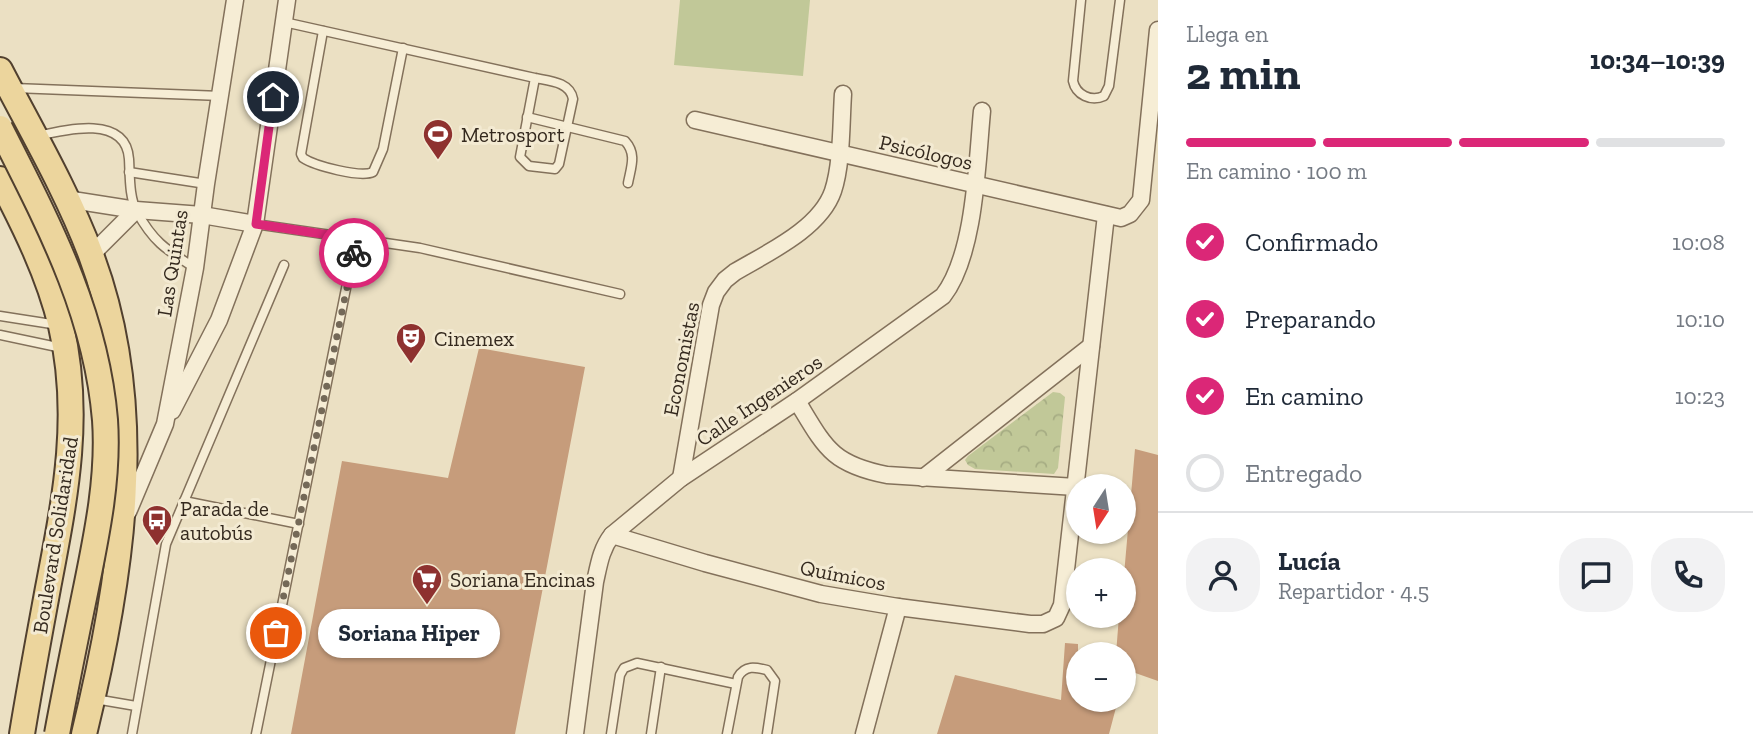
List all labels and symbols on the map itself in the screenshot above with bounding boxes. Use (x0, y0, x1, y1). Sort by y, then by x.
pin (243, 67, 303, 127)
sports icon: Metrosport (421, 117, 455, 161)
place label: Metrosport (461, 122, 565, 147)
street label: Psicólogos (877, 129, 975, 175)
street label: Las Quintas (151, 208, 193, 318)
courier (319, 218, 389, 288)
street label: Economistas (658, 300, 704, 418)
theatre icon: Cinemex (394, 321, 428, 365)
place label: Cinemex (434, 326, 514, 351)
street label: Calle Ingenieros (691, 349, 827, 451)
street label: Boulevard Solidaridad (27, 434, 83, 635)
north arrow (1066, 474, 1136, 544)
place label: Parada de autobús (180, 496, 269, 545)
bus stop icon: Parada de autobús (140, 503, 174, 547)
street label: Químicos (798, 554, 888, 596)
supermarket icon: Soriana Encinas (410, 562, 444, 606)
place label: Soriana Encinas (450, 567, 595, 592)
pin (246, 603, 306, 663)
callout: Soriana Hiper (318, 608, 500, 658)

